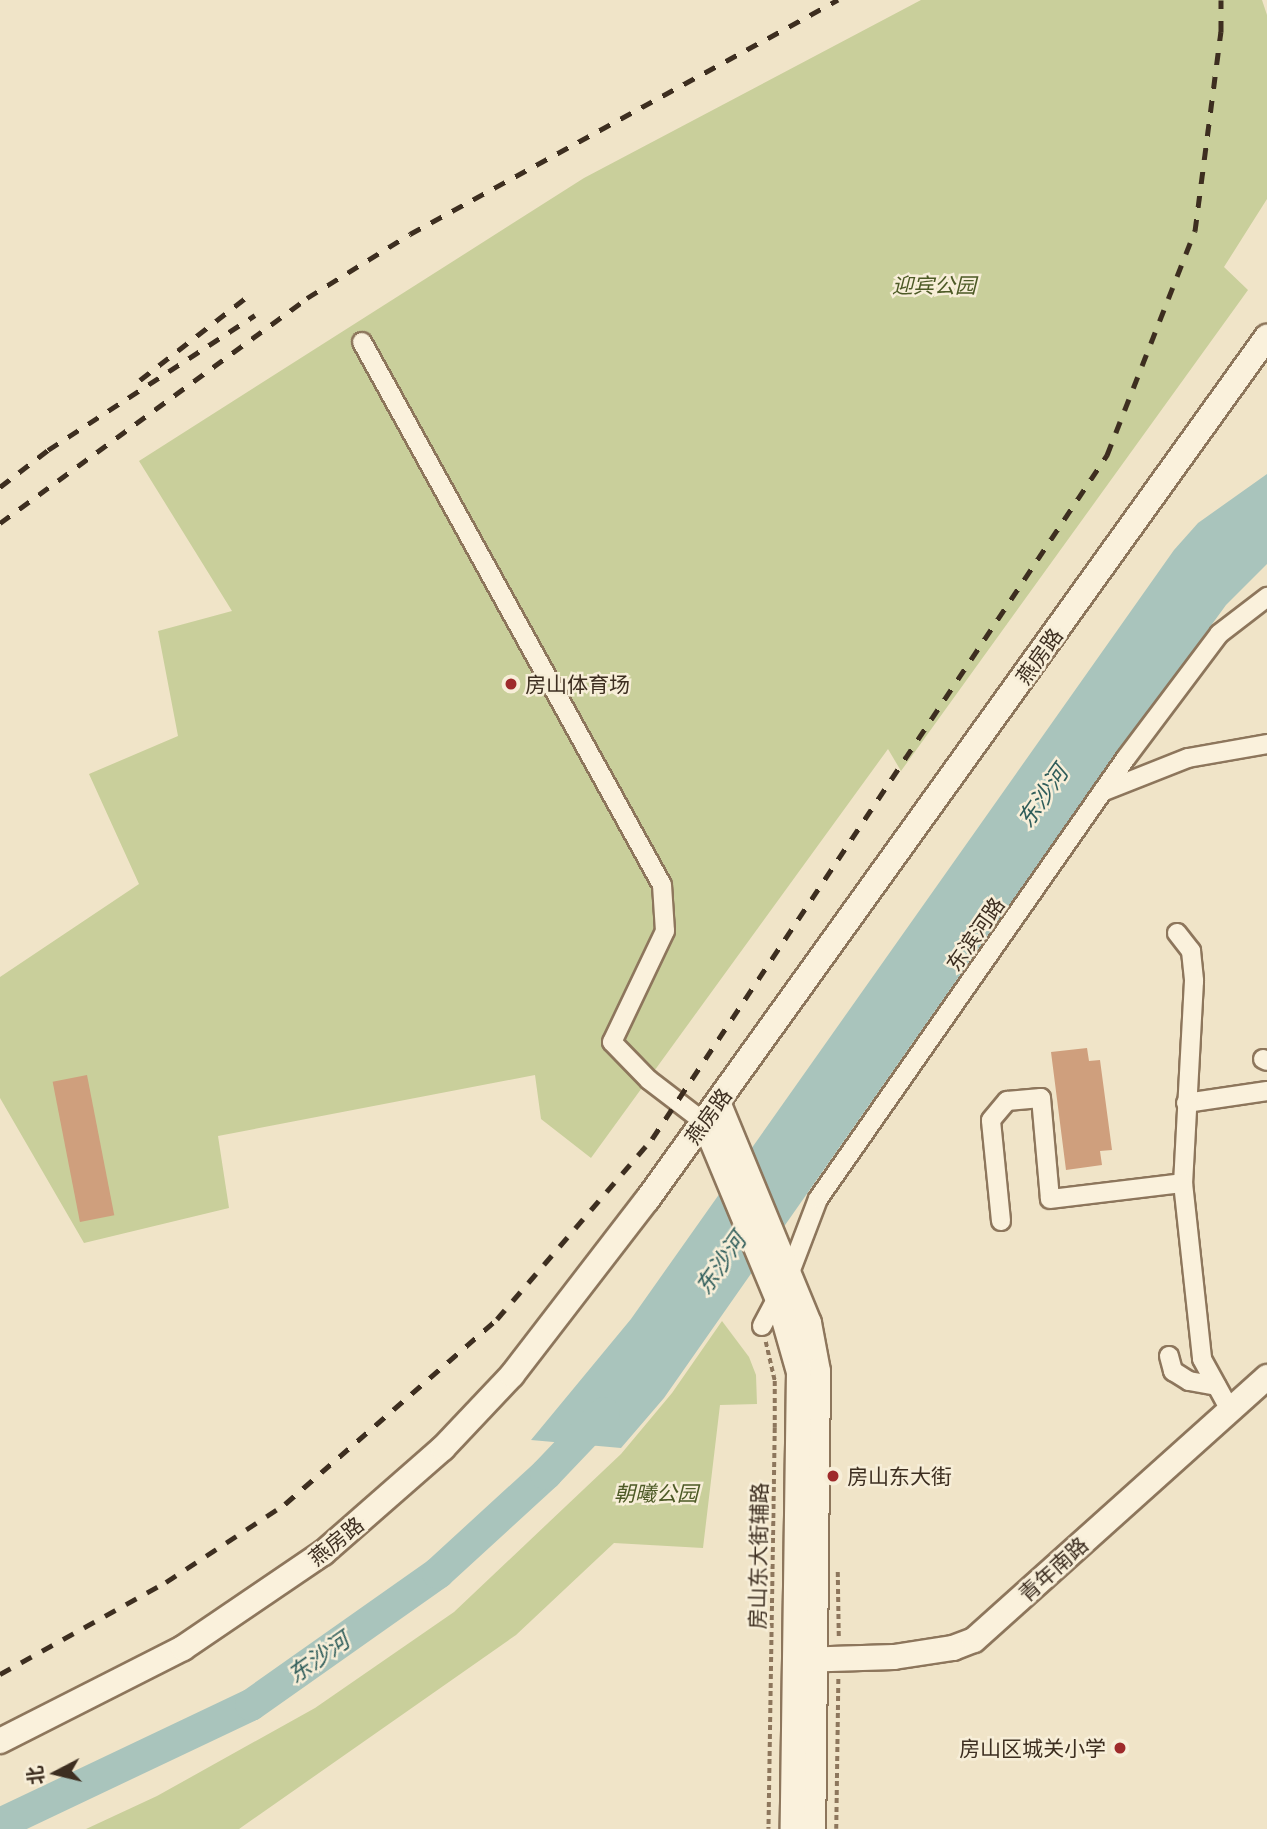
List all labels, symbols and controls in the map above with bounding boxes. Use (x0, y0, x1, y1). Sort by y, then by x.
park label: 迎宾公园 (892, 272, 976, 298)
street label: 燕房路 (1010, 623, 1068, 689)
place label: 房山体育场 (525, 671, 630, 697)
marker: 房山体育场 (503, 676, 519, 692)
water label: 东沙河 (1011, 760, 1073, 832)
street label: 东滨河路 (941, 892, 1009, 976)
street label: 燕房路 (679, 1083, 737, 1149)
water label: 东沙河 (689, 1227, 751, 1299)
place label: 房山东大街 (847, 1463, 952, 1489)
marker: 房山东大街 (825, 1468, 841, 1484)
park label: 朝曦公园 (614, 1480, 698, 1506)
street label: 房山东大街辅路 (744, 1482, 772, 1630)
street label: 燕房路 (304, 1511, 368, 1571)
street label: 青年南路 (1013, 1532, 1093, 1606)
water label: 东沙河 (282, 1626, 354, 1688)
place label: 房山区城关小学 (959, 1735, 1106, 1761)
north arrow (21, 1738, 91, 1808)
marker: 房山区城关小学 (1112, 1740, 1128, 1756)
text: 北 (21, 1765, 49, 1787)

